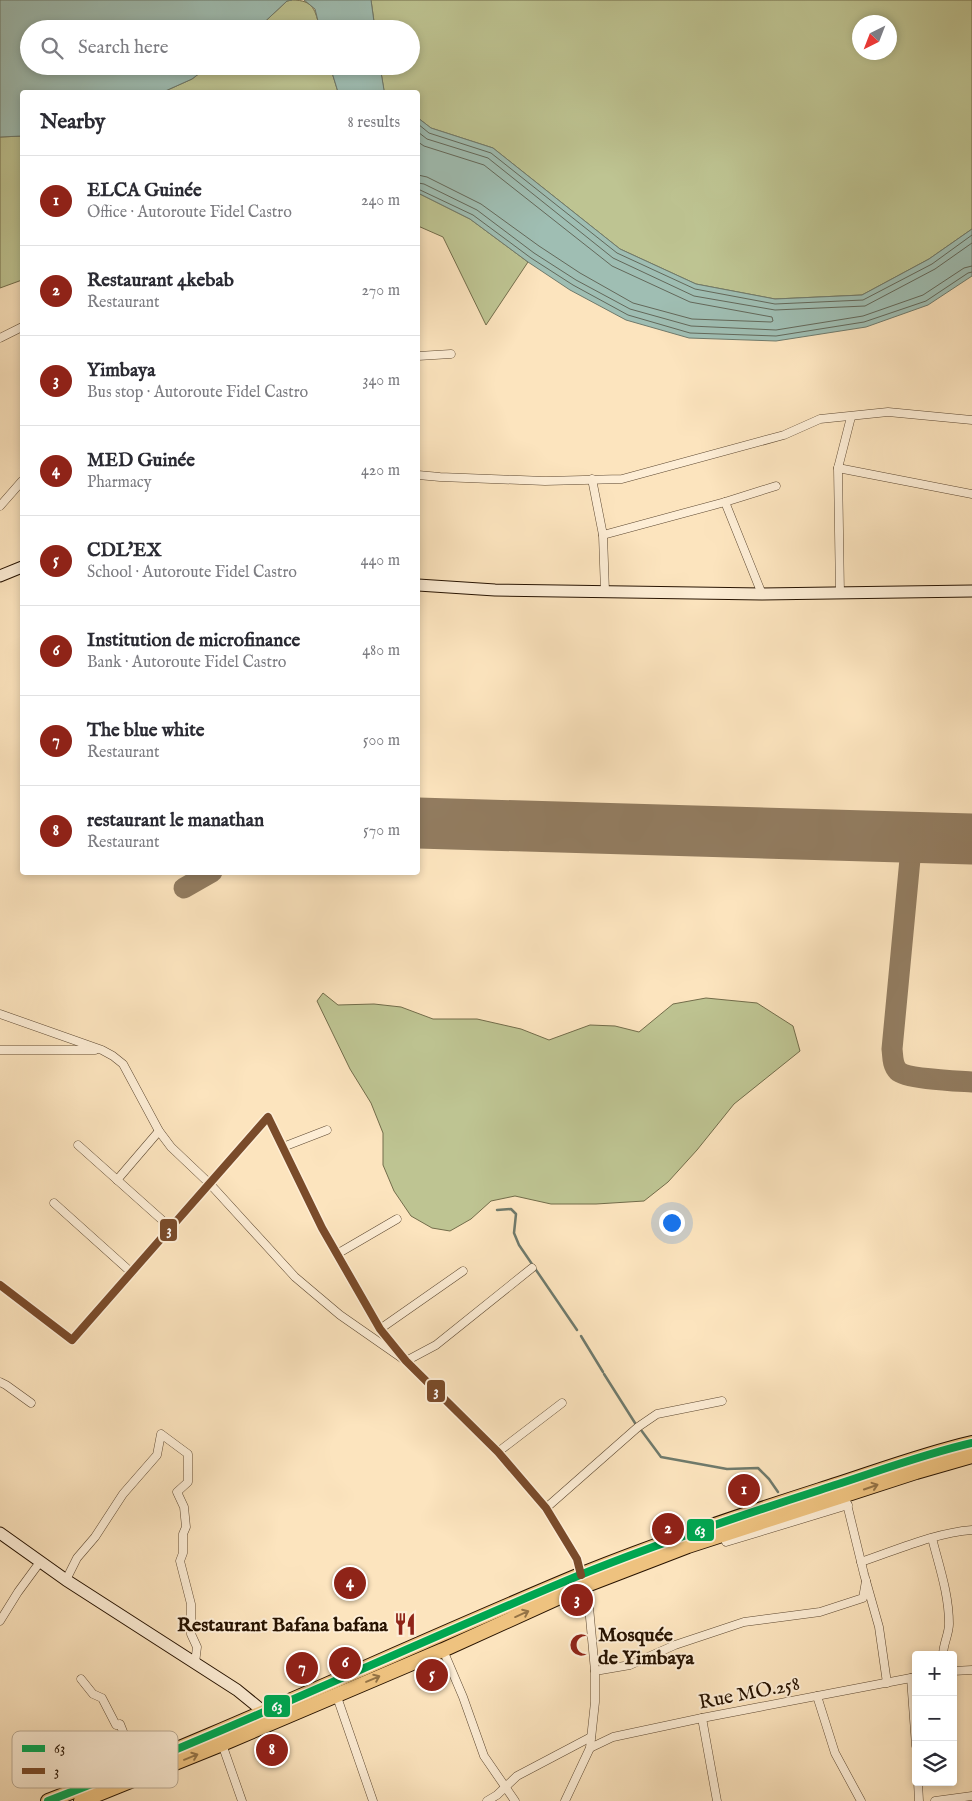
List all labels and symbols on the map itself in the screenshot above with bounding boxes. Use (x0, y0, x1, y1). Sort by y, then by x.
north arrow (852, 15, 897, 60)
your location (659, 1210, 685, 1236)
line badge: 3 (159, 1218, 178, 1242)
text: 3 (166, 1222, 172, 1240)
line badge: 3 (426, 1379, 446, 1403)
text: 3 (433, 1383, 439, 1401)
pin: 1 (728, 1471, 760, 1509)
one-way arrow (863, 1482, 879, 1491)
pin: 2 (652, 1510, 684, 1548)
line badge: 63 (686, 1518, 715, 1542)
text: 63 (694, 1522, 706, 1540)
pin: 4 (334, 1564, 366, 1602)
pin: 3 (561, 1581, 593, 1619)
one-way arrow (514, 1608, 529, 1618)
restaurant icon: Restaurant Bafana bafana (392, 1611, 418, 1637)
place label: Restaurant Bafana bafana (177, 1613, 388, 1638)
place label: Mosquée de Yimbaya (598, 1623, 695, 1671)
mosque icon: Mosquée de Yimbaya (568, 1632, 594, 1658)
pin: 6 (329, 1644, 361, 1682)
pin: 7 (286, 1649, 318, 1687)
pin: 5 (416, 1656, 448, 1694)
street label: Rue MO.258 (697, 1671, 802, 1716)
one-way arrow (365, 1674, 380, 1683)
line badge: 63 (263, 1694, 291, 1718)
text: 63 (271, 1698, 283, 1716)
legend (12, 1731, 178, 1788)
pin: 8 (256, 1731, 288, 1769)
text: 63 (54, 1740, 65, 1758)
one-way arrow (183, 1751, 198, 1761)
text: 3 (54, 1763, 59, 1781)

